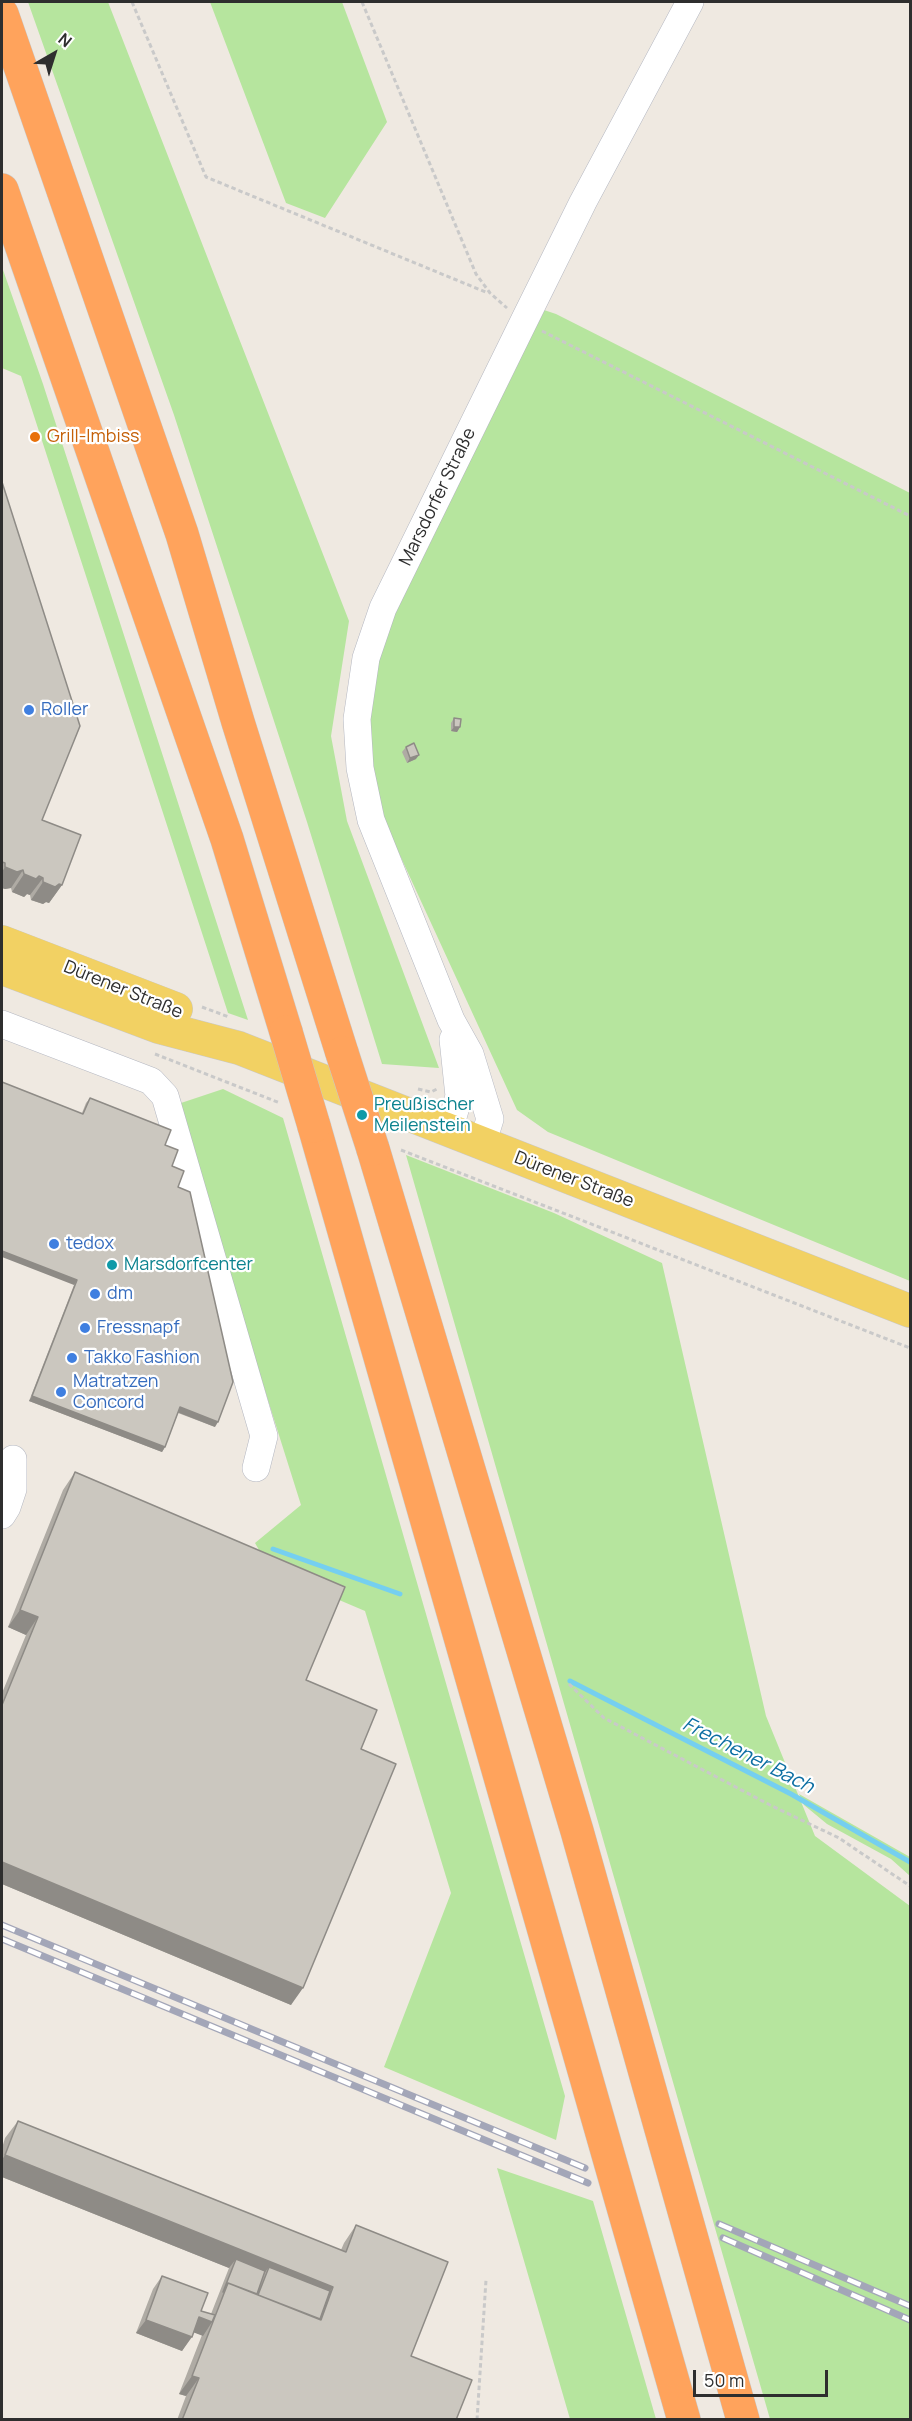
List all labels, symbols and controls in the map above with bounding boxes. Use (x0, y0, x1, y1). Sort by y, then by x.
north arrow (24, 24, 84, 84)
text: N (54, 28, 77, 52)
street label: Marsdorfer Straße (395, 424, 481, 570)
place label: Grill-Imbiss (47, 426, 140, 448)
marker: Grill-Imbiss (28, 430, 42, 444)
place label: Roller (41, 699, 88, 721)
marker: Roller (22, 703, 36, 717)
street label: Dürener Straße (60, 956, 186, 1024)
place label: Preußischer Meilenstein (374, 1094, 474, 1136)
marker: Preußischer Meilenstein (355, 1108, 369, 1122)
street label: Dürener Straße (511, 1147, 637, 1213)
place label: tedox (66, 1233, 114, 1255)
marker: tedox (47, 1237, 61, 1251)
place label: Marsdorfcenter (124, 1254, 253, 1276)
marker: Marsdorfcenter (105, 1258, 119, 1272)
place label: dm (107, 1283, 133, 1305)
marker: dm (88, 1287, 102, 1301)
place label: Fressnapf (97, 1317, 180, 1339)
marker: Fressnapf (78, 1321, 92, 1335)
place label: Takko Fashion (84, 1347, 200, 1369)
marker: Takko Fashion (65, 1351, 79, 1365)
place label: Matratzen Concord (73, 1371, 158, 1414)
marker: Matratzen Concord (54, 1385, 68, 1399)
water label: Frechener Bach (678, 1713, 818, 1799)
scale bar (696, 2358, 831, 2396)
text: 50 m (704, 2368, 744, 2392)

